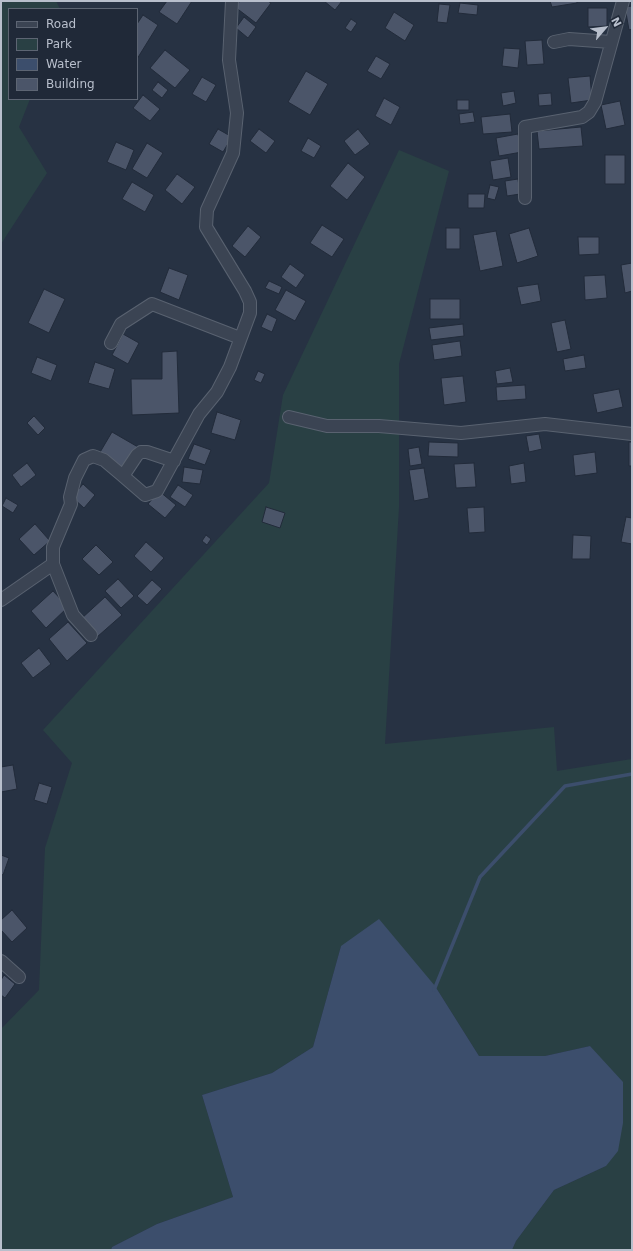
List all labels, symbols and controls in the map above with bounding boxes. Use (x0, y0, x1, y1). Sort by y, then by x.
legend (8, 8, 138, 100)
north arrow (585, 8, 625, 48)
text: N (608, 15, 624, 29)
text: Road (46, 17, 76, 31)
text: Park (46, 37, 72, 51)
text: Water (46, 57, 81, 71)
text: Building (46, 77, 95, 91)

